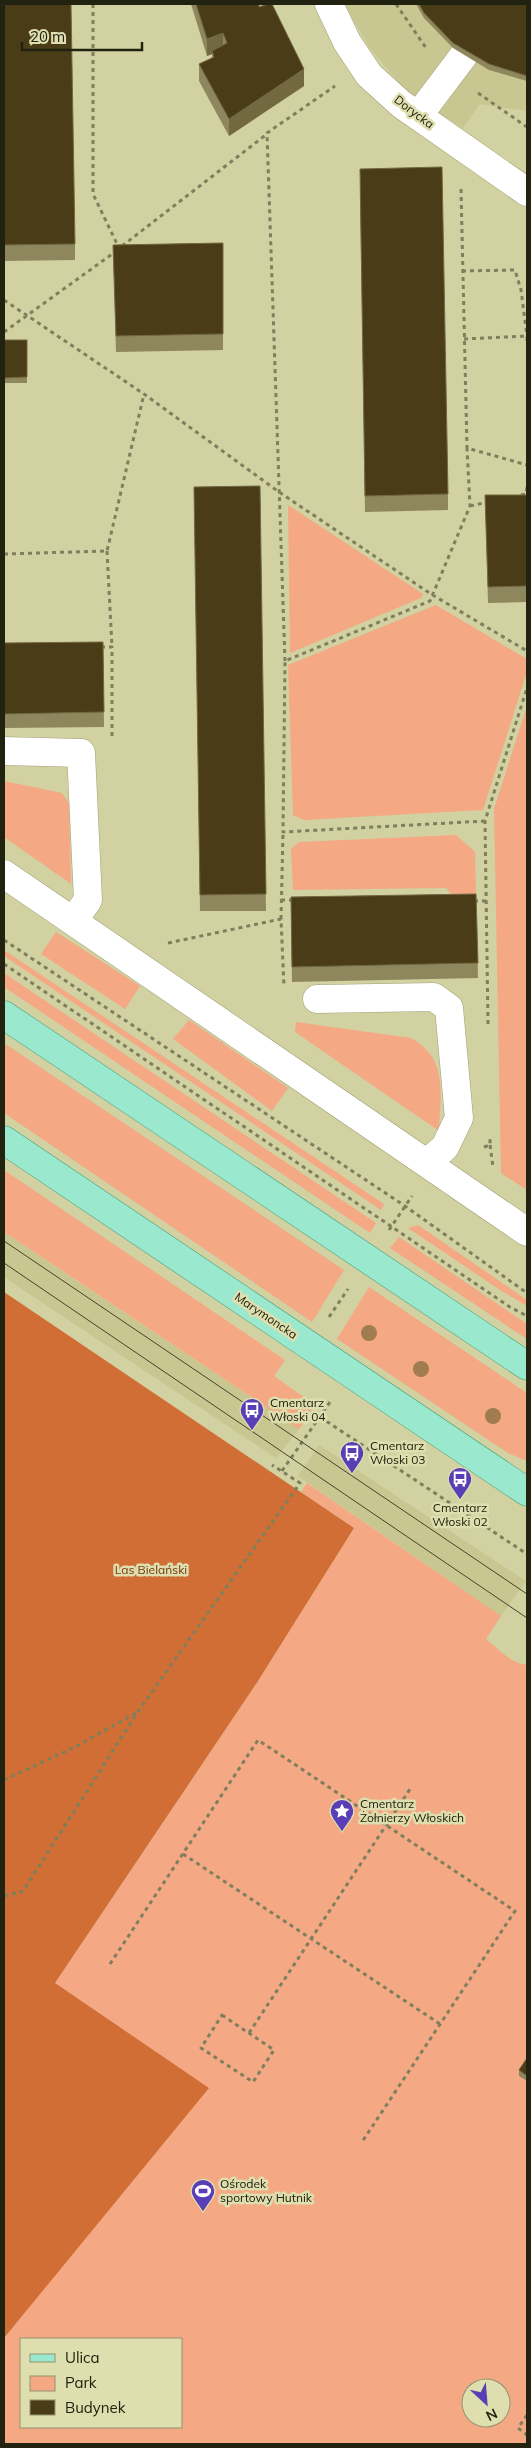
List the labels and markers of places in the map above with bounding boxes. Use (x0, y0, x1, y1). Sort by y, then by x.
place label: Cmentarz Włoski 04 (270, 1395, 326, 1424)
bus stop icon: Cmentarz Włoski 04 (239, 1397, 265, 1431)
place label: Cmentarz Włoski 03 (370, 1438, 426, 1467)
bus stop icon: Cmentarz Włoski 03 (339, 1440, 365, 1474)
bus stop icon: Cmentarz Włoski 02 (447, 1466, 473, 1500)
place label: Cmentarz Włoski 02 (432, 1500, 488, 1529)
place label: Cmentarz Żołnierzy Włoskich (360, 1796, 464, 1825)
place icon: Cmentarz Żołnierzy Włoskich (329, 1798, 355, 1832)
place label: Ośrodek sportowy Hutnik (220, 2176, 313, 2205)
sports icon: Ośrodek sportowy Hutnik (190, 2178, 216, 2212)

